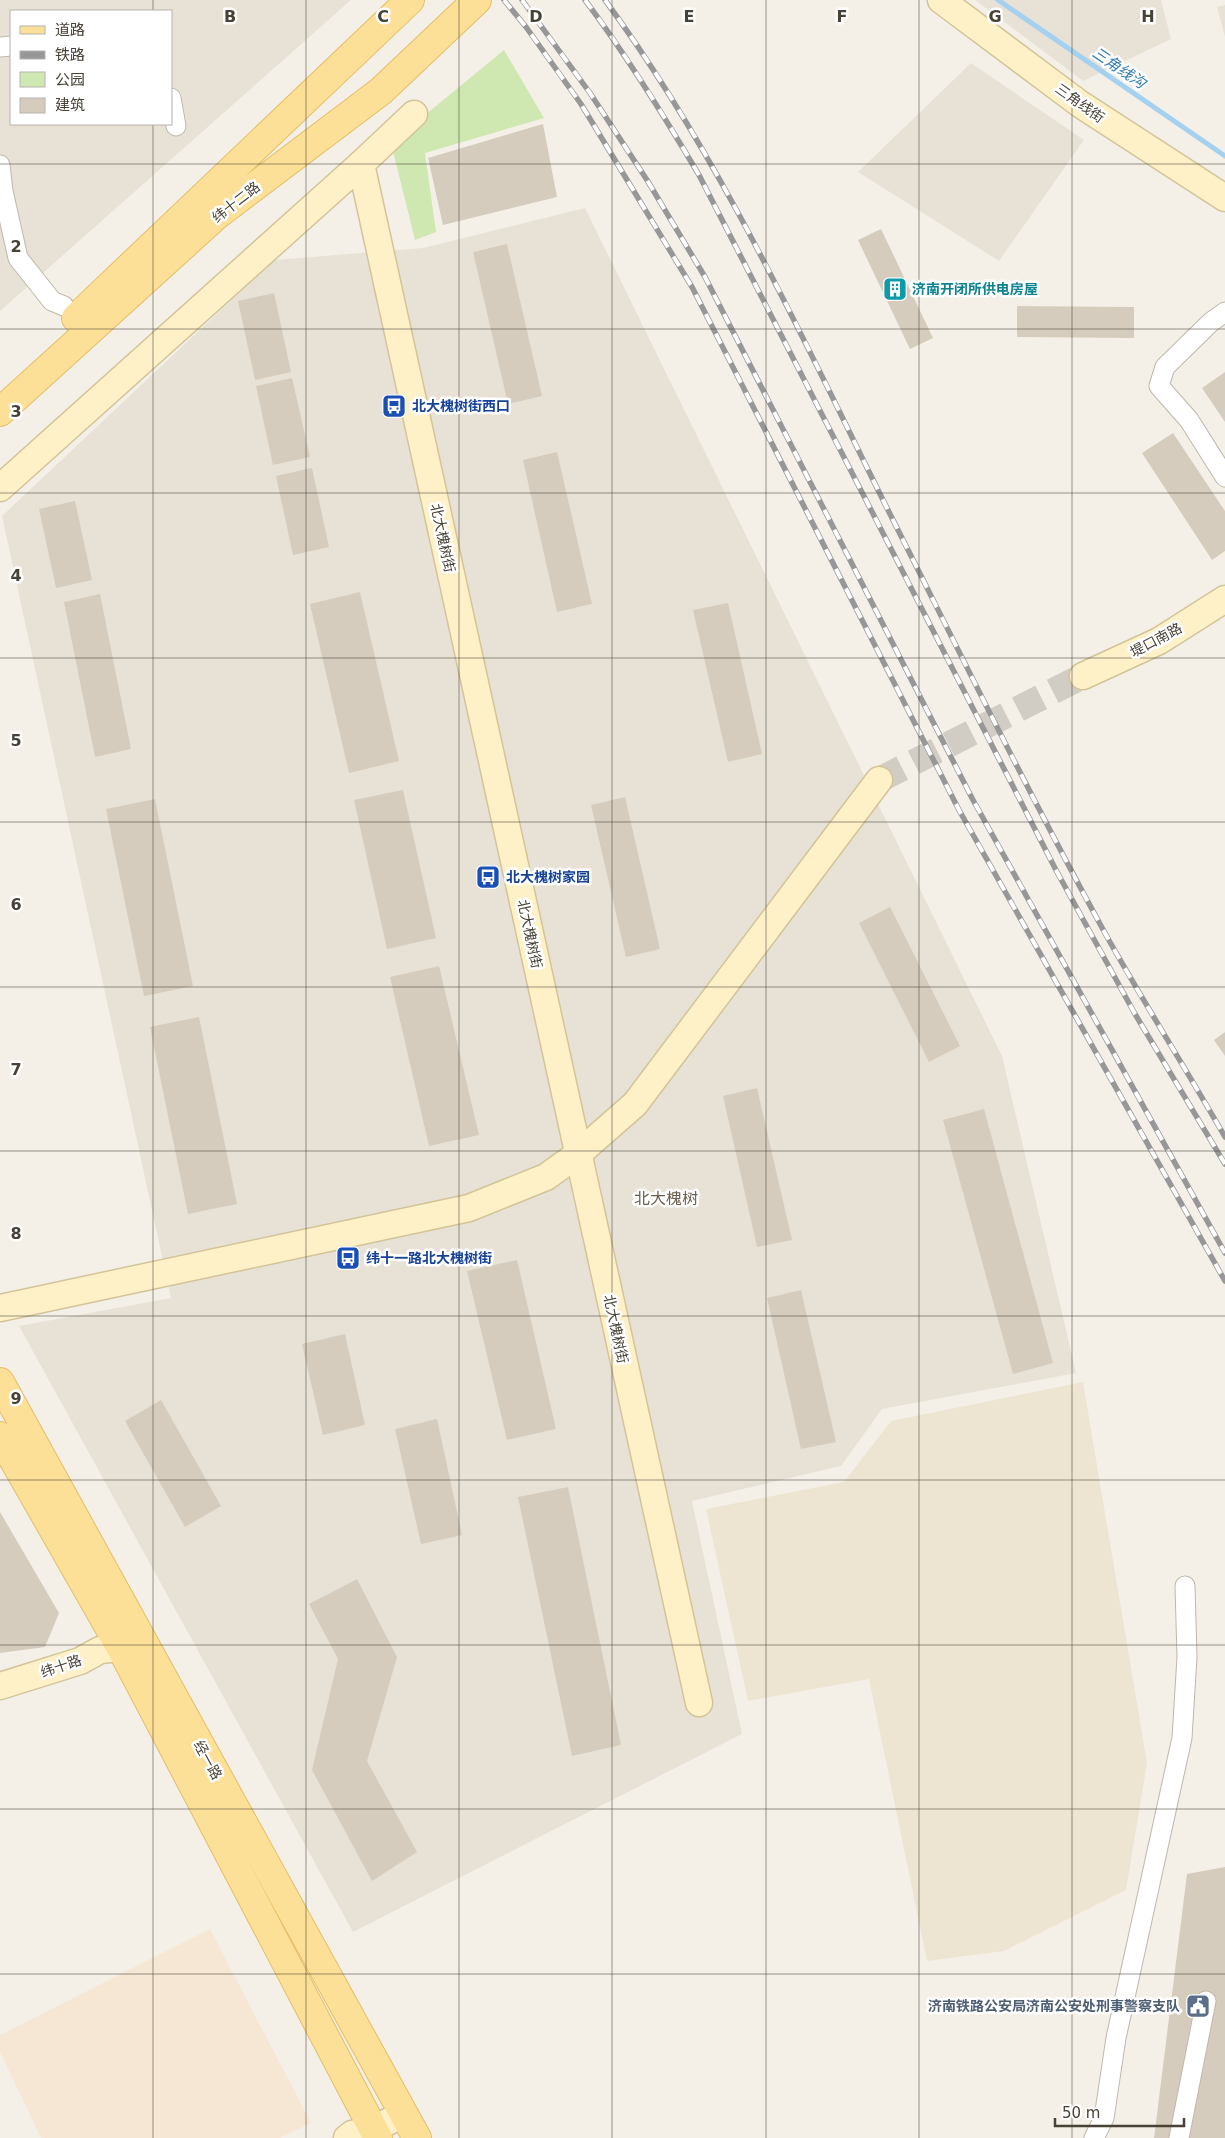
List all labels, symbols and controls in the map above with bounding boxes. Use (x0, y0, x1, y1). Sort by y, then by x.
text: B (224, 7, 236, 26)
text: C (377, 7, 389, 26)
text: D (529, 7, 543, 26)
text: E (684, 7, 694, 26)
text: F (837, 7, 847, 26)
text: G (988, 7, 1002, 26)
text: H (1141, 7, 1155, 26)
legend (10, 10, 172, 125)
text: 道路 (55, 21, 85, 39)
water label: 三角线沟 (1089, 44, 1151, 93)
text: 铁路 (55, 46, 85, 64)
text: 公园 (55, 71, 85, 89)
street label: 三角线街 (1052, 80, 1108, 126)
text: 建筑 (55, 96, 85, 114)
street label: 纬十二路 (209, 178, 263, 226)
text: 2 (10, 237, 22, 256)
building icon: 济南开闭所供电房屋 (882, 276, 908, 302)
place label: 济南开闭所供电房屋 (912, 281, 1038, 297)
bus stop icon: 北大槐树街西口 (381, 393, 407, 419)
place label: 北大槐树街西口 (412, 398, 510, 414)
text: 3 (10, 402, 22, 421)
street label: 北大槐树街 (428, 502, 458, 574)
text: 4 (10, 566, 22, 585)
street label: 堤口南路 (1128, 620, 1184, 660)
text: 5 (10, 731, 22, 750)
bus stop icon: 北大槐树家园 (475, 864, 501, 890)
place label: 北大槐树家园 (506, 869, 590, 885)
text: 6 (10, 895, 22, 914)
street label: 北大槐树街 (515, 898, 545, 970)
text: 7 (10, 1060, 22, 1079)
district label: 北大槐树 (634, 1189, 698, 1208)
text: 8 (10, 1224, 22, 1243)
bus stop icon: 纬十一路北大槐树街 (335, 1245, 361, 1271)
place label: 纬十一路北大槐树街 (366, 1250, 492, 1266)
street label: 北大槐树街 (601, 1293, 631, 1365)
text: 9 (10, 1389, 22, 1408)
street label: 纬十路 (39, 1652, 83, 1680)
street label: 经一路 (191, 1738, 225, 1782)
public building icon: 济南铁路公安局济南公安处刑事警察支队 (1185, 1993, 1211, 2019)
place label: 济南铁路公安局济南公安处刑事警察支队 (928, 1998, 1180, 2014)
scale bar (1055, 2096, 1184, 2128)
text: 50 m (1062, 2104, 1100, 2122)

